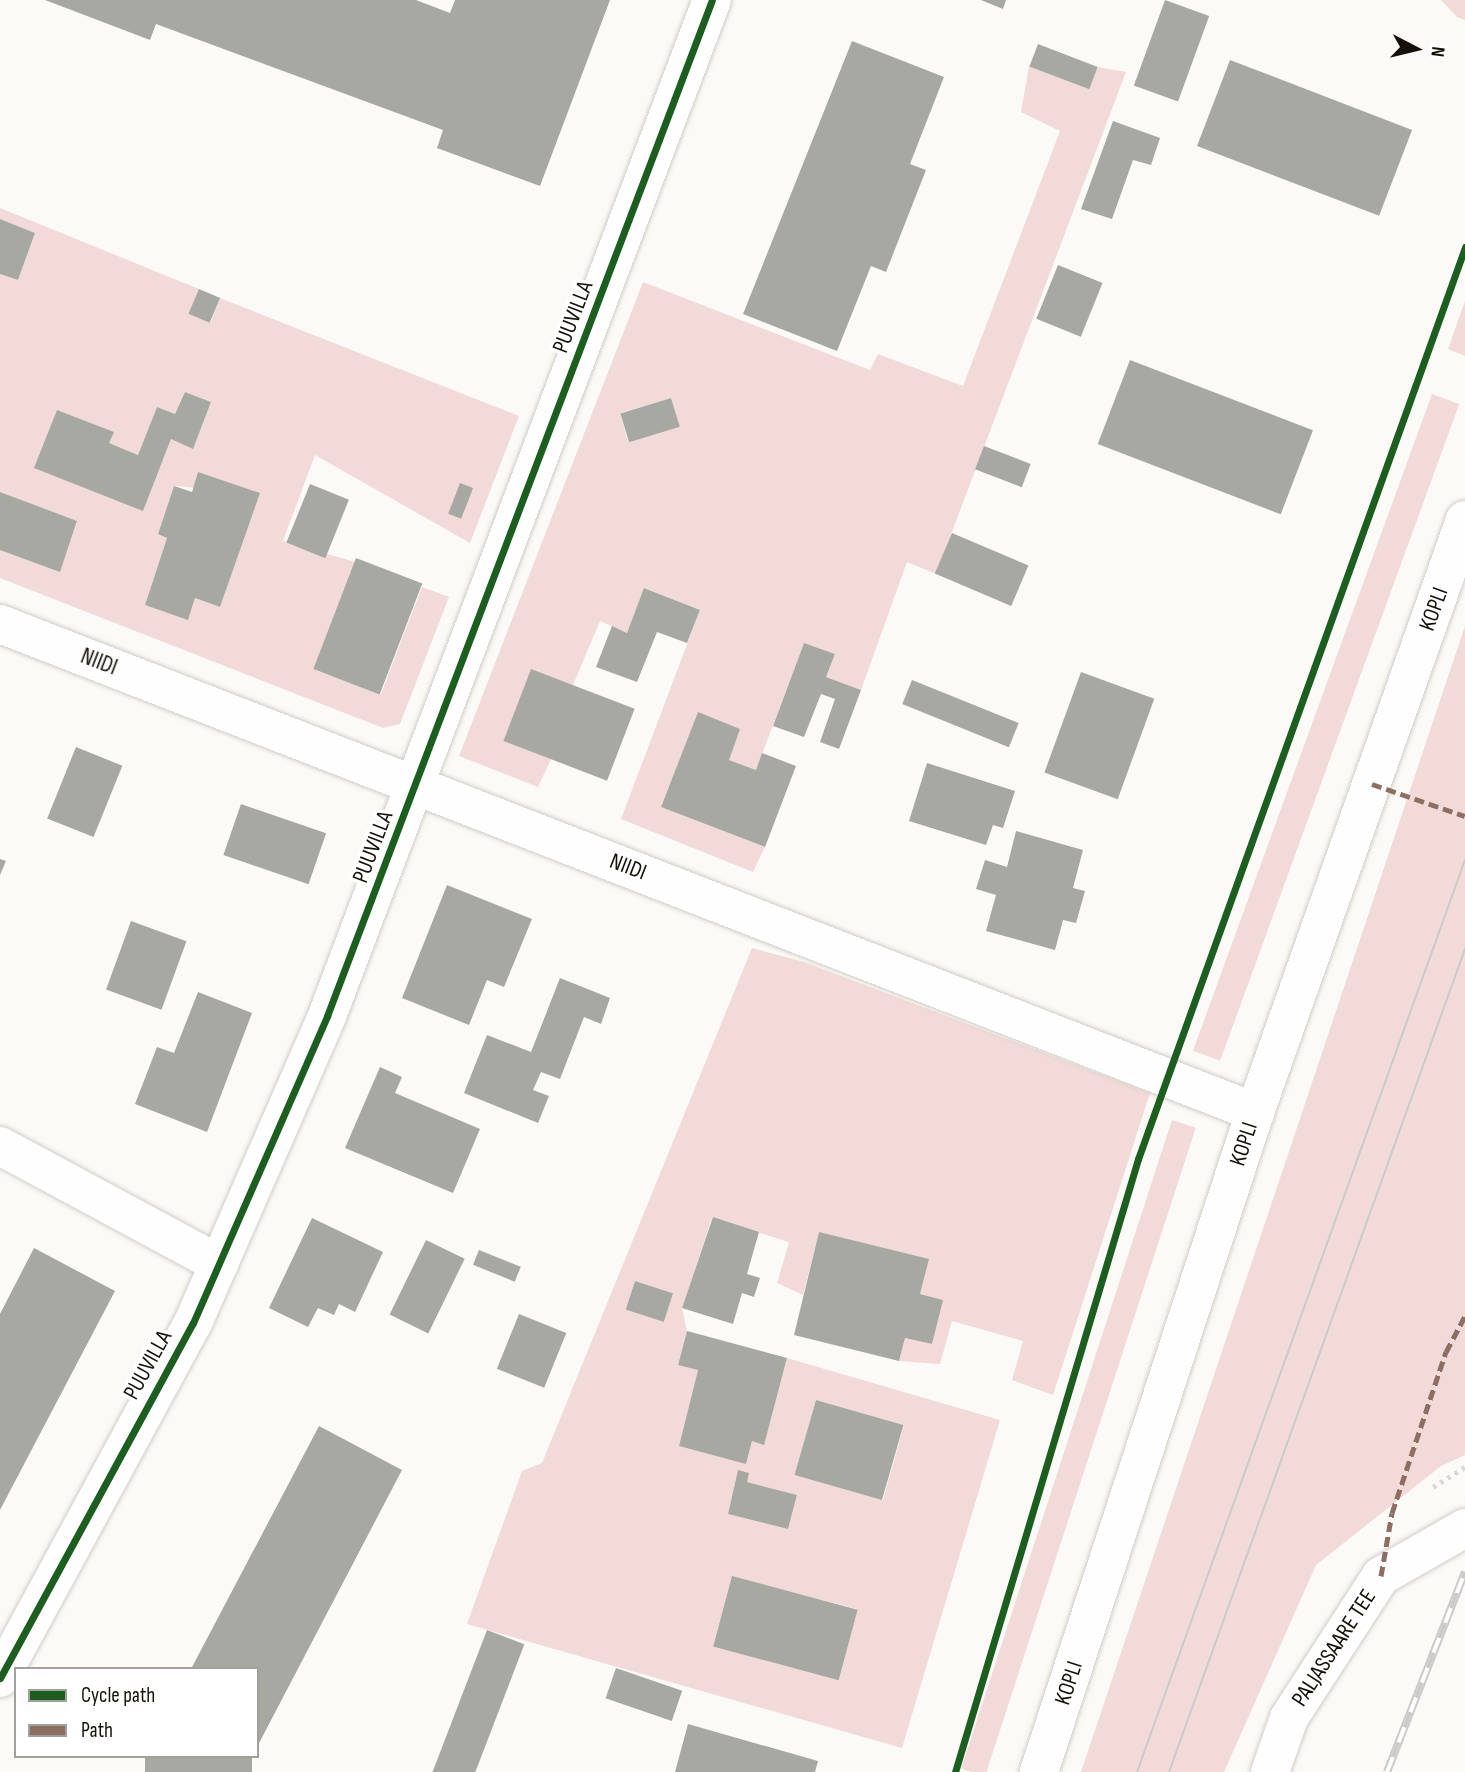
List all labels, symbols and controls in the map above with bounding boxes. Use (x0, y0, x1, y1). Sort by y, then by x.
north arrow (1381, 14, 1451, 84)
text: N (1425, 45, 1449, 58)
street label: PUUVILLA (547, 277, 599, 357)
street label: KOPLI (1413, 583, 1455, 635)
street label: NIIDI (77, 642, 121, 682)
street label: PUUVILLA (347, 807, 399, 887)
street label: NIIDI (606, 847, 650, 887)
street label: KOPLI (1224, 1119, 1264, 1169)
street label: PUUVILLA (118, 1326, 178, 1404)
street label: PALJASSAARE TEE (1286, 1584, 1382, 1712)
street label: KOPLI (1049, 1658, 1089, 1708)
legend (14, 1667, 259, 1758)
text: Cycle path (81, 1683, 155, 1708)
text: Path (81, 1718, 113, 1743)

